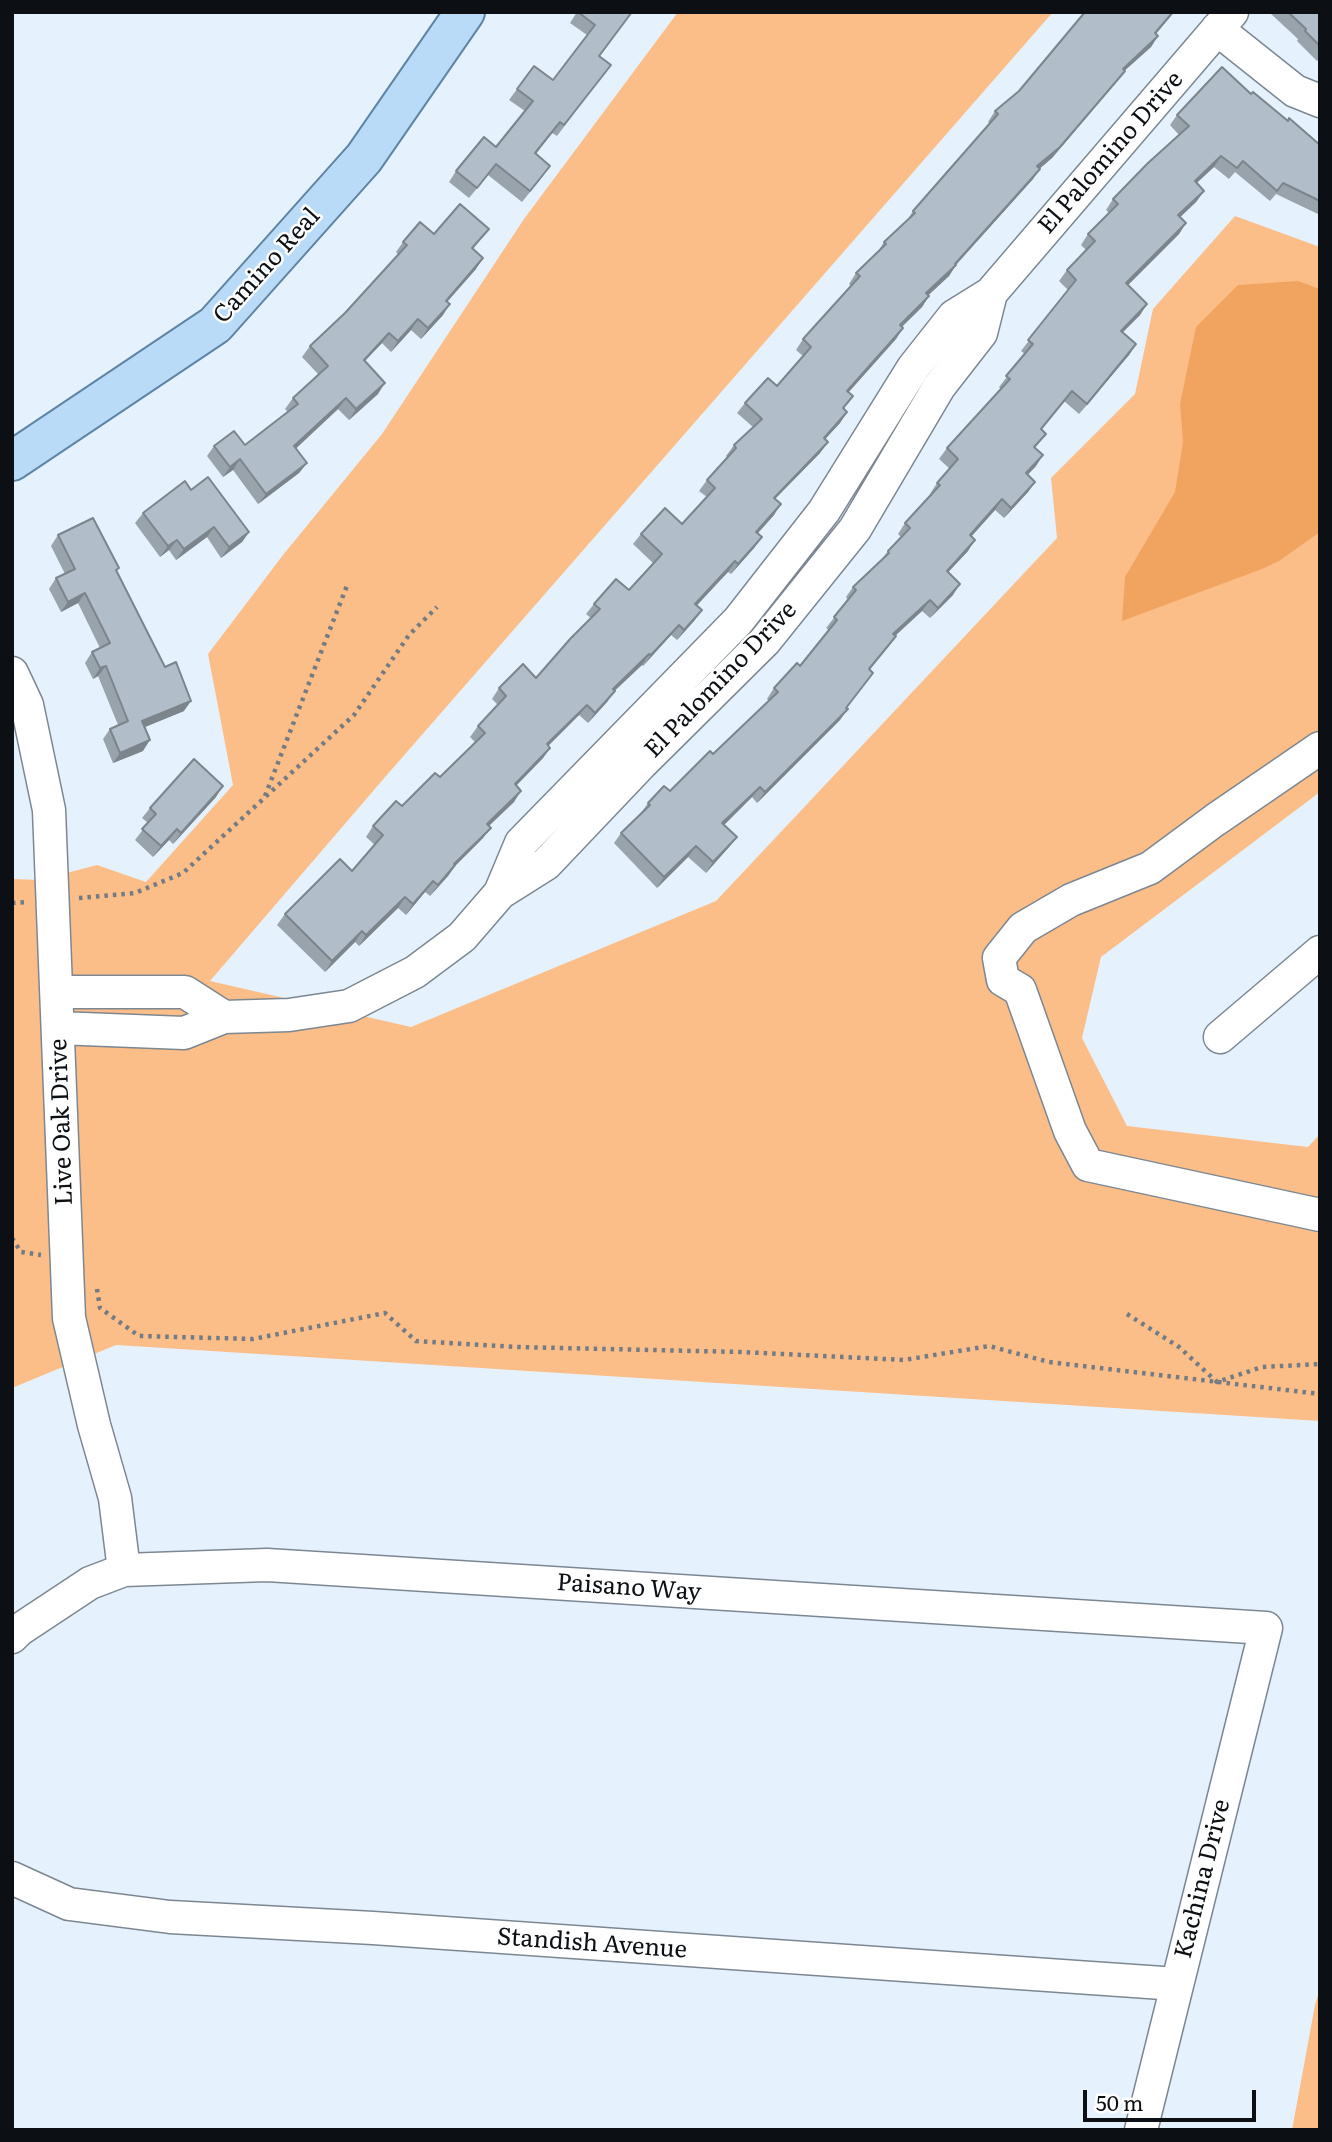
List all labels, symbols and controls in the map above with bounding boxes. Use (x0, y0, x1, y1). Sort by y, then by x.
street label: El Palomino Drive (1033, 66, 1189, 240)
street label: Camino Real (208, 202, 326, 330)
street label: El Palomino Drive (639, 596, 803, 764)
street label: Live Oak Drive (45, 1038, 79, 1206)
street label: Paisano Way (556, 1569, 702, 1607)
street label: Kachina Drive (1169, 1796, 1237, 1962)
street label: Standish Avenue (496, 1923, 688, 1965)
scale bar (1087, 2076, 1260, 2120)
text: 50 m (1096, 2086, 1143, 2117)

